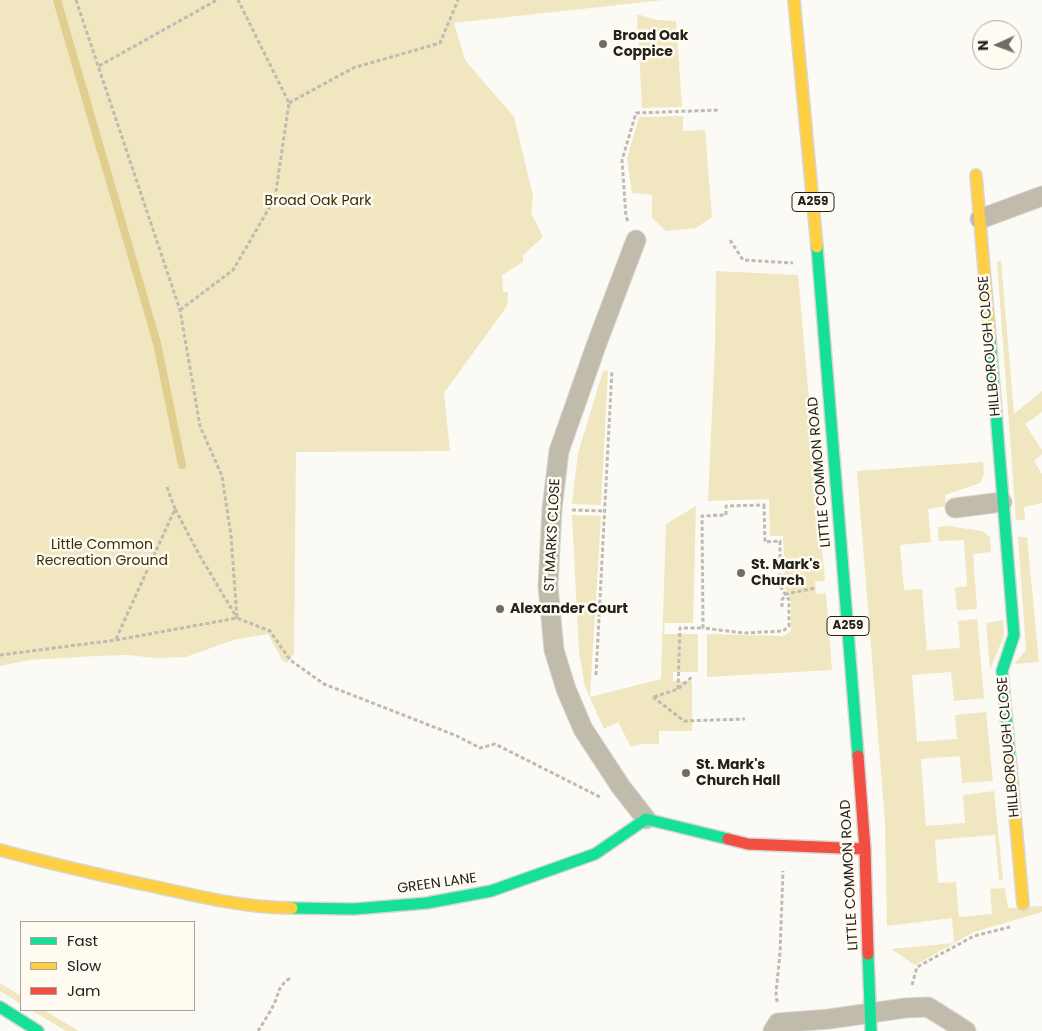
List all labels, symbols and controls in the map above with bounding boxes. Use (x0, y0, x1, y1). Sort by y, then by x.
north arrow (972, 20, 1022, 70)
place label: Broad Oak Coppice (613, 28, 688, 60)
marker: Broad Oak Coppice (597, 38, 609, 50)
text: N (973, 40, 993, 51)
road number: A259 (792, 192, 834, 212)
park label: Broad Oak Park (265, 193, 371, 209)
street label: HILLBOROUGH CLOSE (975, 275, 1005, 417)
street label: LITTLE COMMON ROAD (805, 396, 835, 548)
street label: ST MARKS CLOSE (542, 478, 564, 592)
park label: Little Common Recreation Ground (36, 537, 168, 570)
place label: St. Mark's Church (751, 557, 820, 590)
marker: St. Mark's Church (735, 567, 747, 579)
place label: Alexander Court (510, 601, 628, 617)
marker: Alexander Court (494, 603, 506, 615)
road number: A259 (827, 616, 869, 636)
street label: HILLBOROUGH CLOSE (994, 676, 1024, 818)
place label: St. Mark's Church Hall (696, 757, 780, 790)
marker: St. Mark's Church Hall (680, 767, 692, 779)
street label: LITTLE COMMON ROAD (838, 799, 862, 951)
street label: GREEN LANE (396, 870, 478, 898)
legend (20, 921, 195, 1011)
text: Fast (67, 930, 98, 951)
text: Slow (67, 955, 101, 976)
text: Jam (67, 980, 101, 1001)

